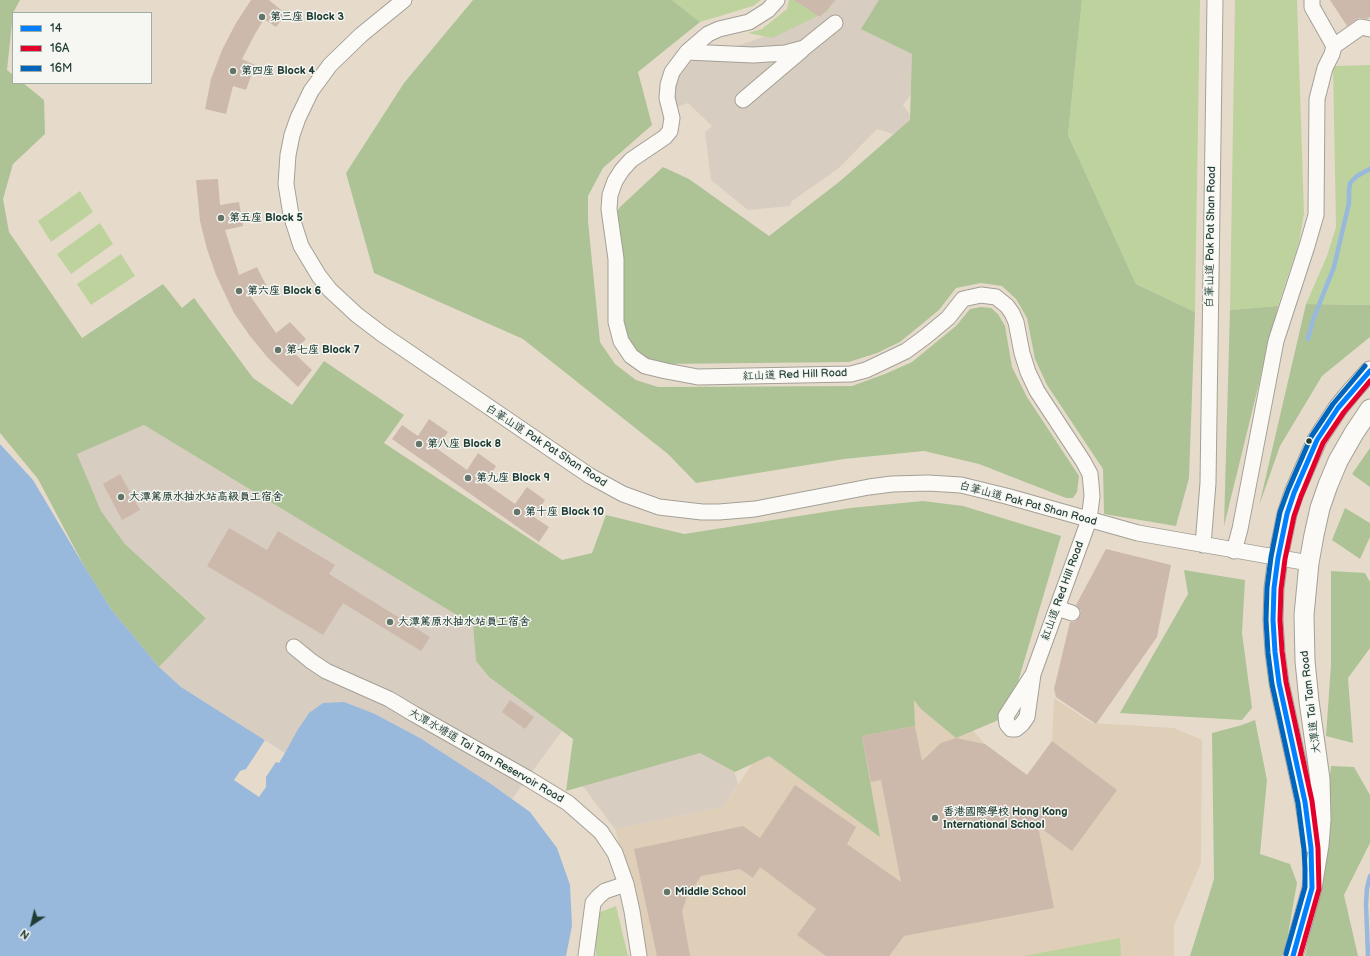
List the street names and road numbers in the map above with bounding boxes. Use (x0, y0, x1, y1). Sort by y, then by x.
street label: 白筆山道 Pak Pat Shan Road (1203, 166, 1219, 308)
street label: 紅山道 Red Hill Road (742, 367, 848, 383)
street label: 白筆山道 Pak Pat Shan Road (483, 402, 609, 490)
street label: 白筆山道 Pak Pat Shan Road (958, 479, 1098, 529)
street label: 紅山道 Red Hill Road (1039, 540, 1087, 642)
street label: 大潭道 Tai Tam Road (1298, 650, 1324, 754)
street label: 大潭水塘道 Tai Tam Reservoir Road (406, 706, 566, 806)

